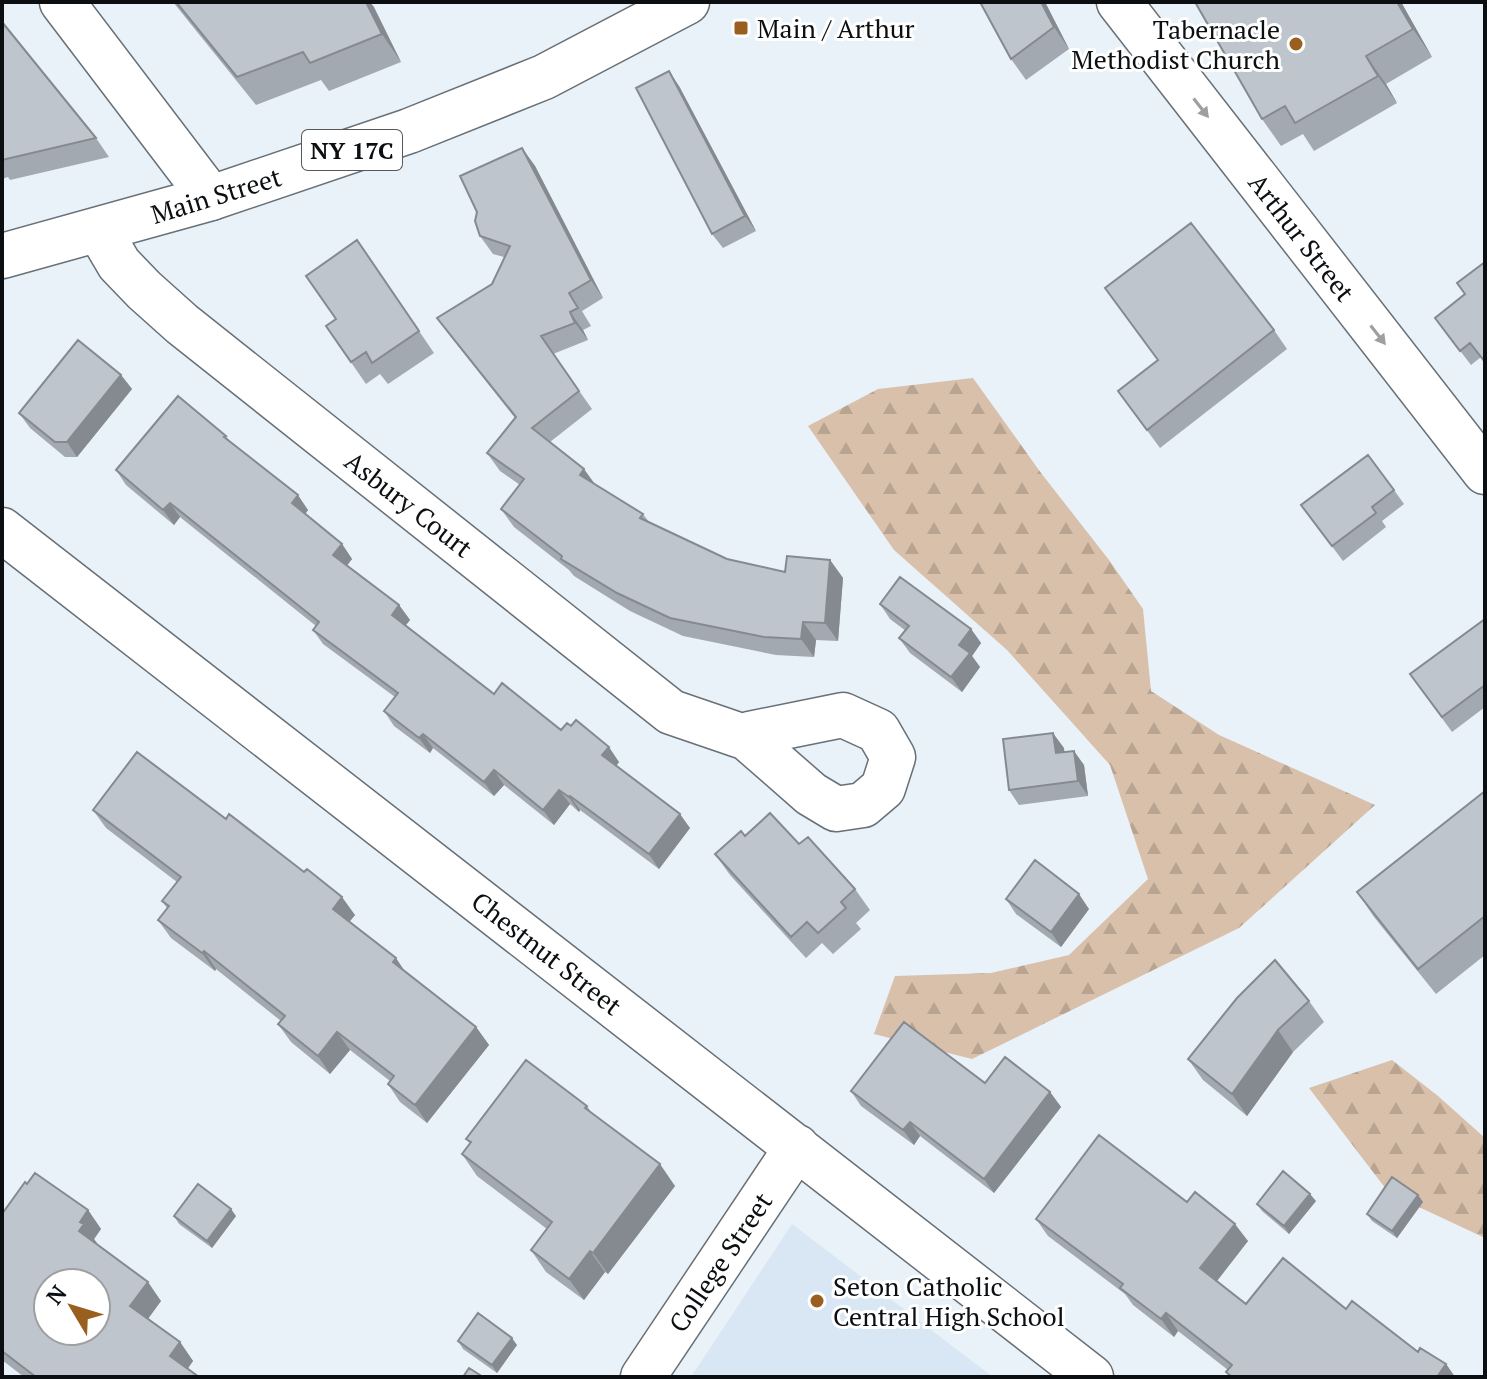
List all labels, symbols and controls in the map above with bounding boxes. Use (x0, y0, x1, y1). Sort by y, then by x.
place label: Main / Arthur (757, 11, 915, 45)
place label: Tabernacle Methodist Church (1071, 12, 1280, 76)
marker: Main / Arthur (732, 19, 750, 37)
marker: Tabernacle Methodist Church (1287, 35, 1305, 53)
one-way arrow (1192, 98, 1209, 118)
road number: NY 17C (302, 130, 402, 170)
street label: Main Street (147, 159, 286, 231)
street label: Arthur Street (1241, 166, 1363, 308)
one-way arrow (1370, 325, 1386, 345)
street label: Asbury Court (338, 443, 480, 565)
street label: Chestnut Street (465, 884, 629, 1023)
street label: College Street (661, 1185, 779, 1339)
north arrow (32, 1267, 112, 1347)
place label: Seton Catholic Central High School (833, 1269, 1064, 1333)
text: N (39, 1279, 73, 1310)
marker: Seton Catholic Central High School (808, 1292, 826, 1310)

